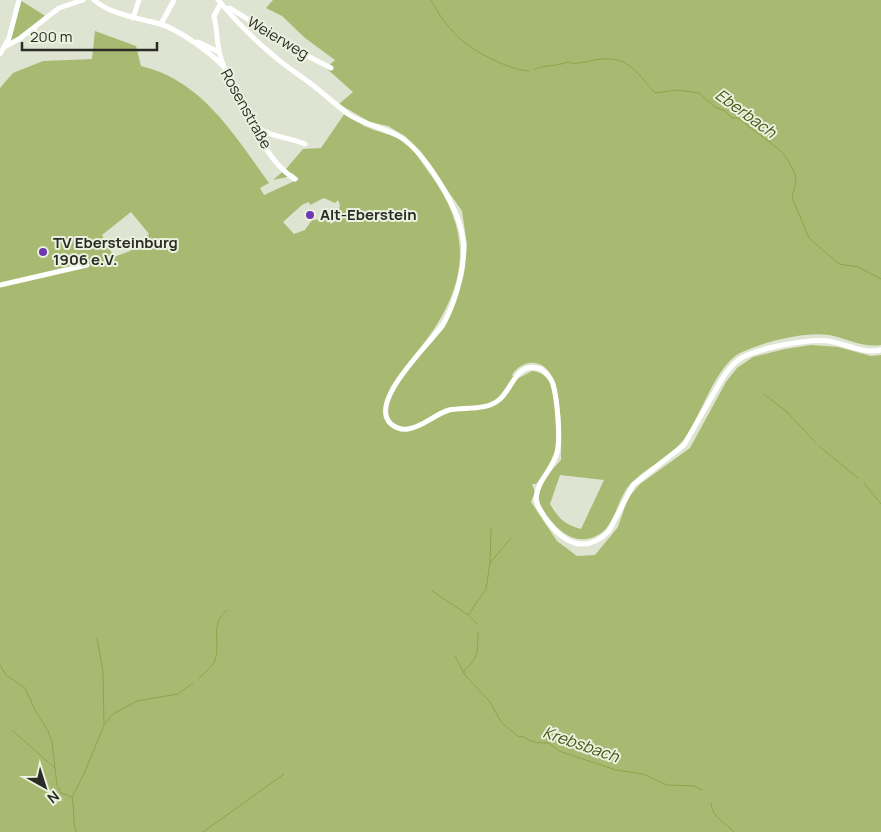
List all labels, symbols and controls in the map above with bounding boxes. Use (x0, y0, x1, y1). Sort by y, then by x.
street label: Weierweg (244, 11, 313, 64)
scale bar (22, 20, 158, 52)
text: 200 m (30, 26, 73, 47)
street label: Rosenstraße (216, 65, 277, 153)
water label: Eberbach (711, 83, 781, 143)
place label: Alt-Eberstein (320, 204, 417, 225)
marker: Alt-Eberstein (304, 209, 316, 221)
place label: TV Ebersteinburg 1906 e.V. (53, 232, 178, 270)
marker: TV Ebersteinburg 1906 e.V. (37, 246, 49, 258)
water label: Krebsbach (540, 721, 622, 767)
north arrow (20, 762, 70, 812)
text: N (44, 787, 63, 808)

